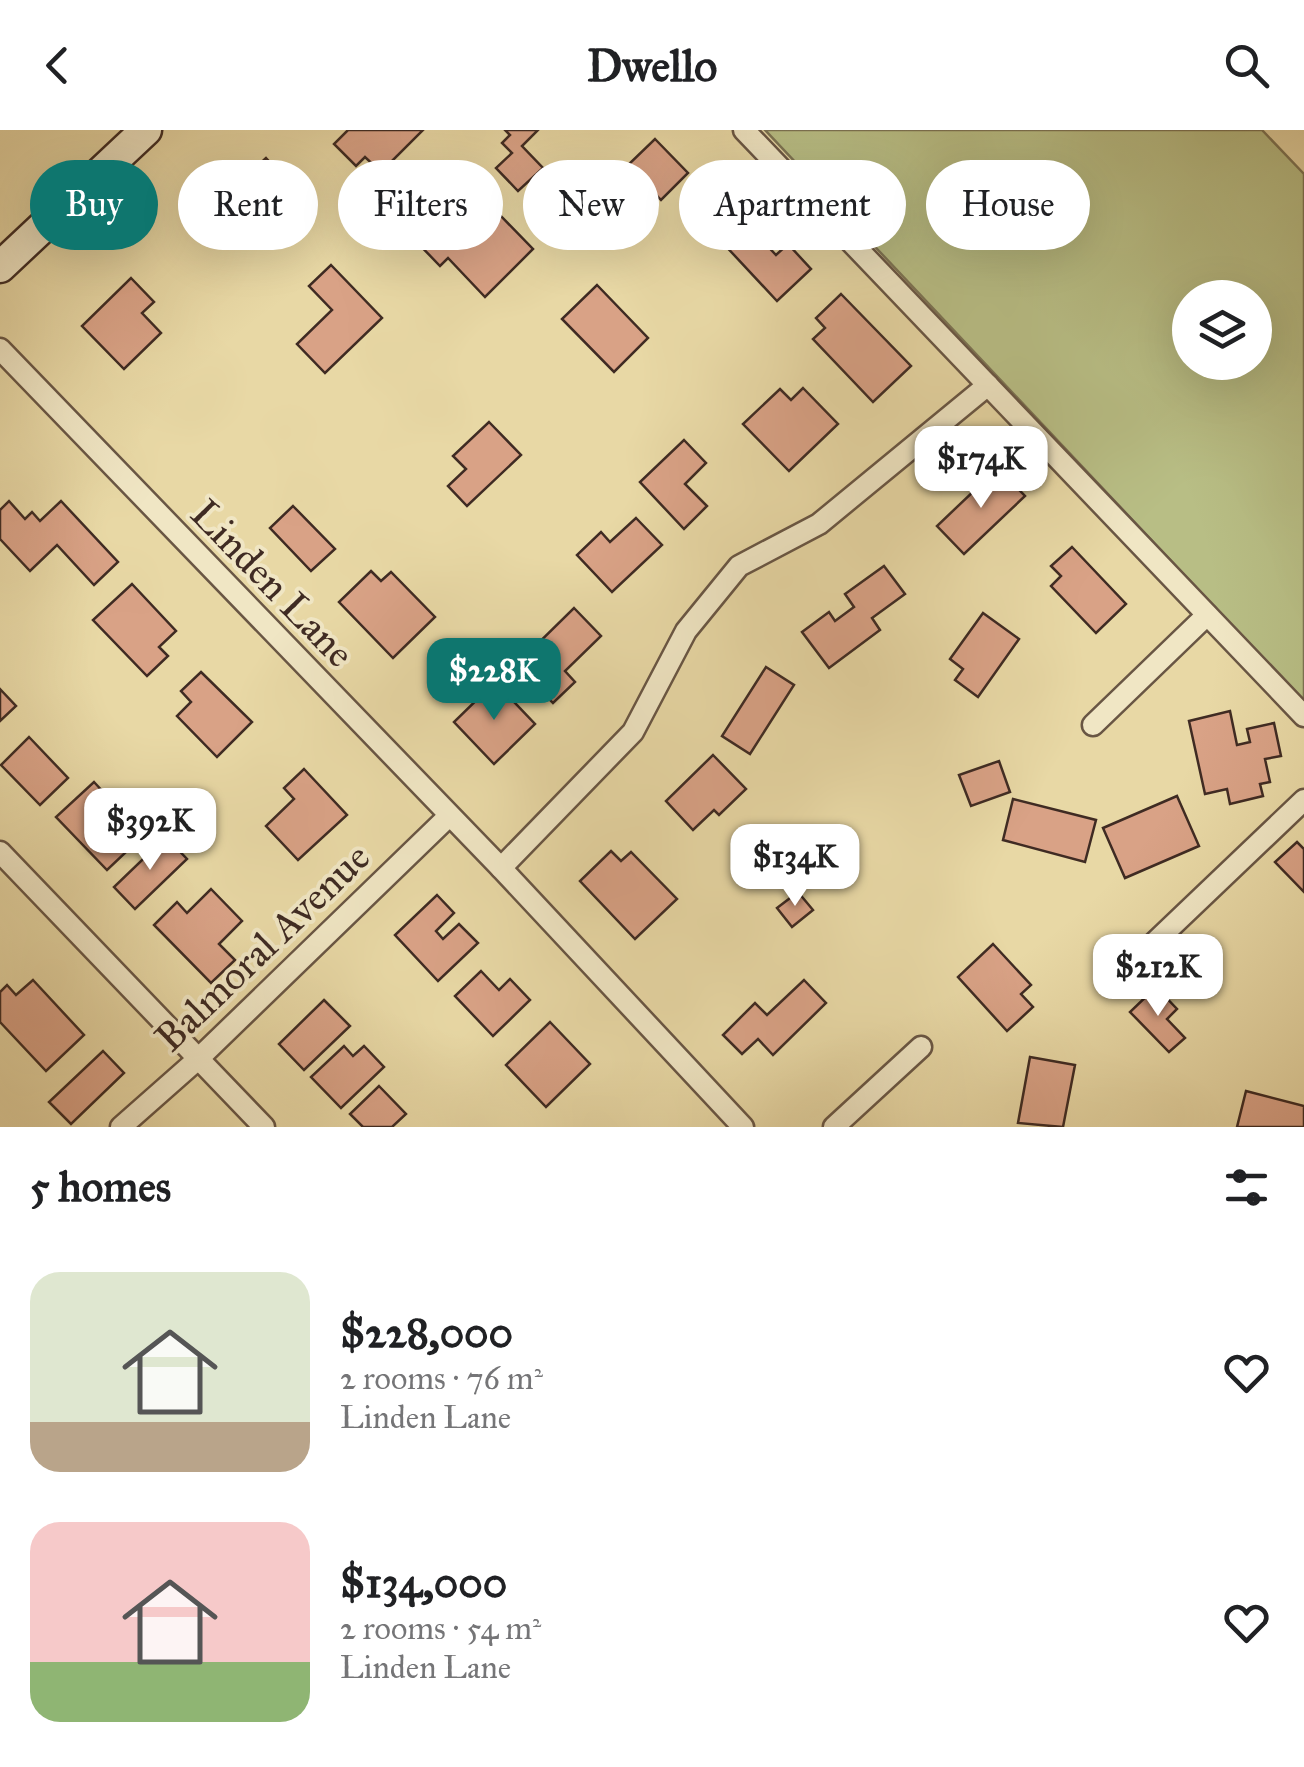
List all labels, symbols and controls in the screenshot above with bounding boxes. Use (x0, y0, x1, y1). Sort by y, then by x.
icon: back (30, 38, 85, 93)
text: Dwello (587, 38, 717, 93)
icon: search (1219, 38, 1274, 93)
chip: Buy (30, 160, 158, 250)
chip: Rent (178, 160, 318, 250)
chip: Filters (338, 160, 503, 250)
chip: New (523, 160, 659, 250)
chip: Apartment (679, 160, 906, 250)
chip: House (926, 160, 1090, 250)
map controls (1172, 280, 1272, 380)
button: layers (1172, 280, 1272, 380)
pin: $174K (911, 426, 1051, 511)
text: $174K (937, 439, 1025, 478)
street label: Linden Lane (181, 489, 365, 677)
pin: $228K (424, 638, 564, 723)
text: $228K (449, 651, 539, 690)
pin: $392K (80, 788, 220, 873)
text: $392K (106, 801, 194, 840)
pin: $134K (725, 824, 865, 909)
street label: Balmoral Avenue (145, 833, 380, 1062)
text: $134K (752, 837, 838, 876)
pin: $212K (1088, 934, 1228, 1019)
text: $212K (1115, 947, 1201, 986)
icon: filters (1219, 1160, 1274, 1215)
text: 5 homes (30, 1161, 171, 1213)
text: $228,000 (340, 1307, 513, 1359)
icon: home (110, 1312, 230, 1432)
icon: heart (1219, 1345, 1274, 1400)
text: 2 rooms · 76 m² (340, 1359, 543, 1398)
text: Linden Lane (340, 1398, 511, 1437)
text: $134,000 (340, 1557, 507, 1609)
icon: home (110, 1562, 230, 1682)
icon: heart (1219, 1595, 1274, 1650)
text: 2 rooms · 54 m² (340, 1609, 541, 1648)
text: Linden Lane (340, 1648, 511, 1687)

